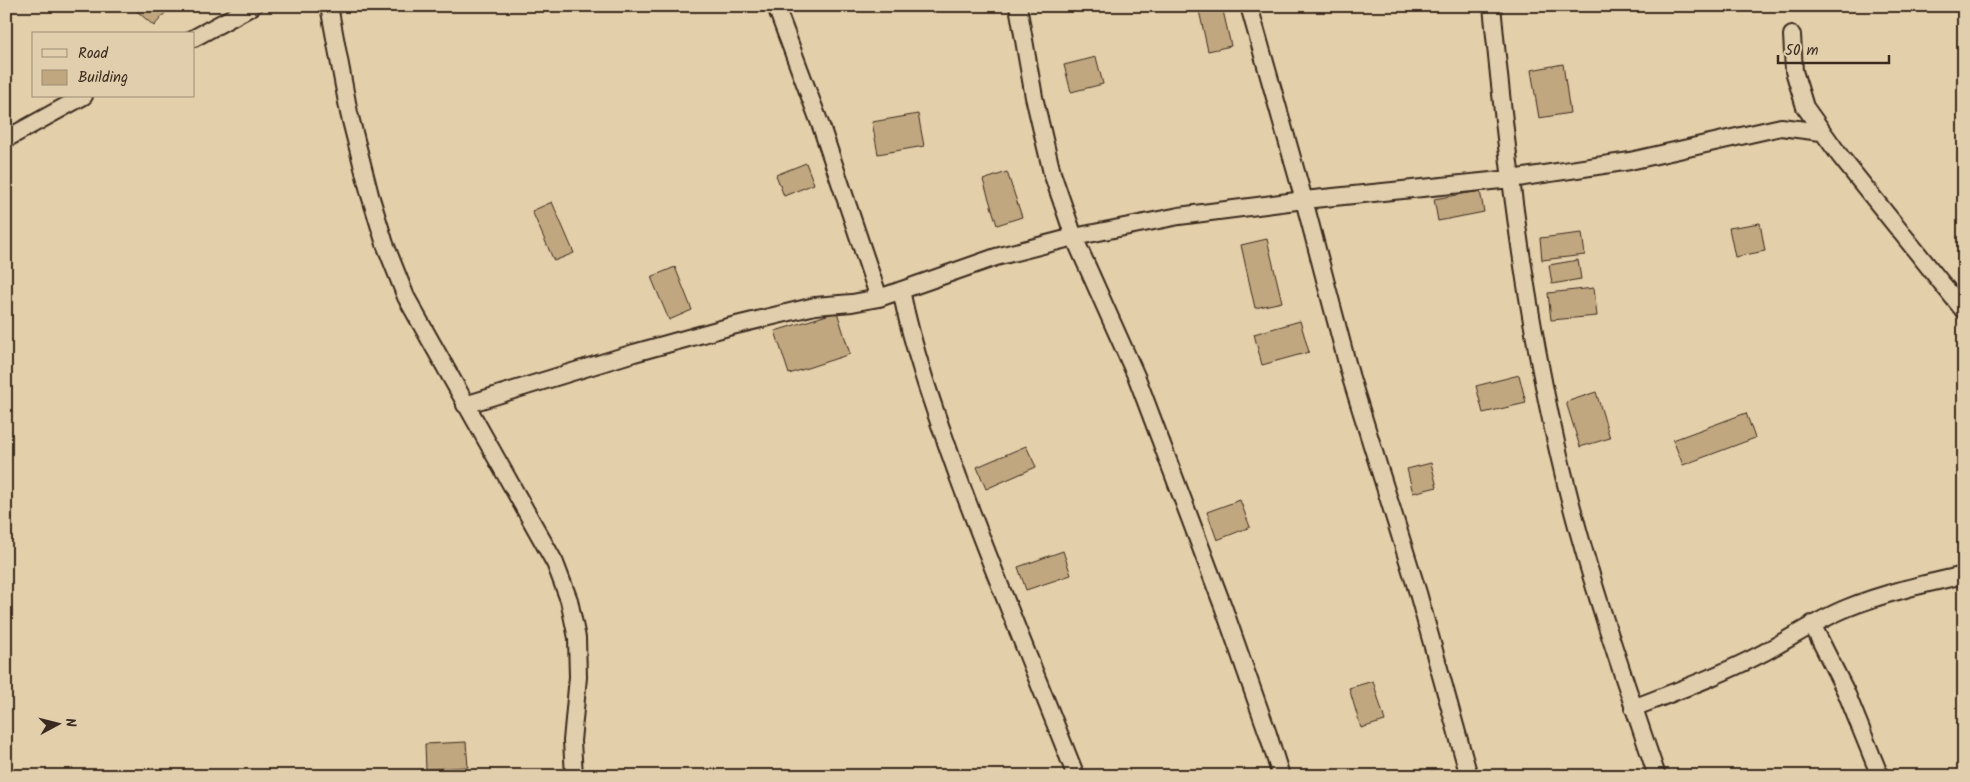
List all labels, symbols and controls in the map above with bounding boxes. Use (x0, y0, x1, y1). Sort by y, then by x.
legend (32, 32, 195, 98)
scale bar (1778, 32, 1889, 64)
text: 50 m (1785, 39, 1819, 63)
text: Road (78, 42, 109, 66)
text: Building (78, 66, 128, 90)
north arrow (32, 700, 82, 750)
text: N (58, 717, 81, 728)

